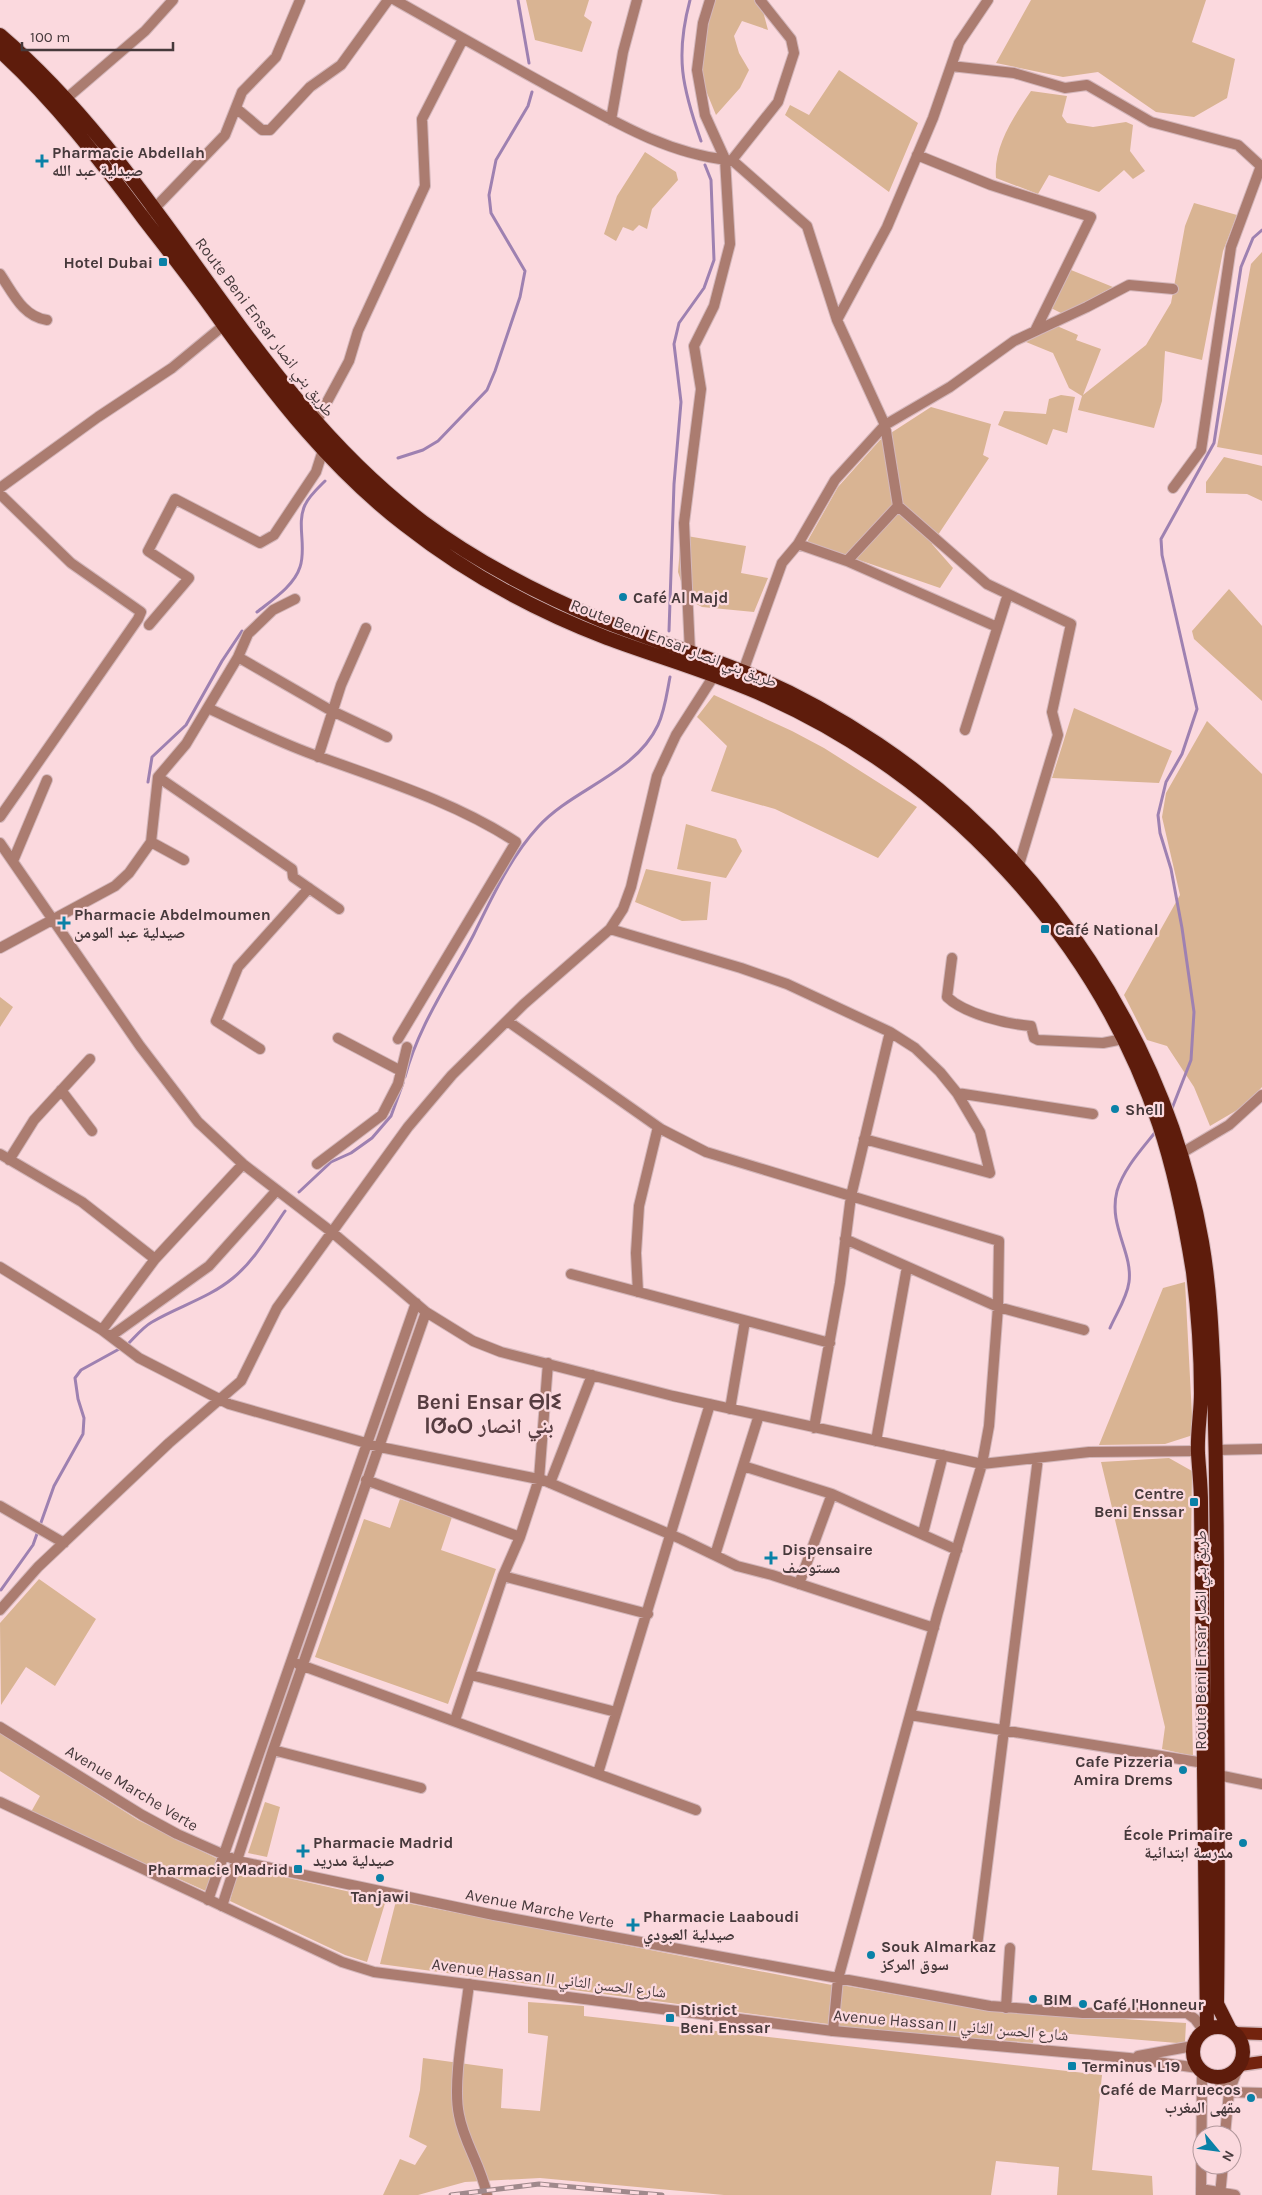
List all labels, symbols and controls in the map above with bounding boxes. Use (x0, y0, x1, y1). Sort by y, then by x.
scale bar (22, 20, 174, 52)
text: 100 m (30, 28, 70, 46)
place label: Pharmacie Abdellah صيدلية عبد الله (52, 143, 205, 180)
marker: Pharmacie Abdellah صيدلية عبد الله (36, 155, 48, 167)
street label: Route Beni Ensar طريق بني انصار (189, 234, 339, 422)
place label: Hotel Dubai (63, 253, 153, 272)
marker: Hotel Dubai (157, 256, 169, 268)
place label: Café Al Majd (633, 588, 728, 607)
marker: Café Al Majd (617, 591, 629, 603)
street label: Route Beni Ensar طريق بني انصار (567, 595, 780, 694)
place label: Pharmacie Abdelmoumen صيدلية عبد المومن (74, 905, 271, 942)
marker: Pharmacie Abdelmoumen صيدلية عبد المومن (58, 917, 70, 929)
place label: Café National (1055, 920, 1159, 939)
marker: Café National (1039, 923, 1051, 935)
place label: Shell (1125, 1100, 1163, 1119)
marker: Shell (1109, 1103, 1121, 1115)
district label: Beni Ensar ⴱⵏⵉ ⵏⵚⴰⵔ بني انصار (416, 1390, 562, 1442)
place label: Centre Beni Enssar (1094, 1484, 1185, 1521)
marker: Centre Beni Enssar (1188, 1496, 1200, 1508)
street label: Route Beni Ensar طريق بني انصار (1191, 1530, 1213, 1750)
place label: Dispensaire مستوصف (782, 1540, 873, 1577)
marker: Dispensaire مستوصف (764, 1551, 778, 1565)
street label: Avenue Marche Verte (62, 1741, 202, 1835)
place label: Cafe Pizzeria Amira Drems (1074, 1752, 1173, 1789)
marker: Cafe Pizzeria Amira Drems (1177, 1764, 1189, 1776)
place label: École Primaire مدرسة ابتدائية (1123, 1825, 1233, 1862)
place label: Pharmacie Madrid صيدلية مدريد (313, 1833, 453, 1870)
marker: École Primaire مدرسة ابتدائية (1237, 1837, 1249, 1849)
marker: Pharmacie Madrid صيدلية مدريد (297, 1845, 309, 1857)
place label: Pharmacie Madrid (148, 1860, 288, 1879)
marker: Pharmacie Madrid (292, 1863, 304, 1875)
marker: Tanjawi (374, 1872, 386, 1884)
street label: Avenue Marche Verte (464, 1884, 616, 1932)
place label: Tanjawi (351, 1887, 409, 1906)
place label: Pharmacie Laaboudi صيدلية العبودي (643, 1907, 799, 1946)
marker: Pharmacie Laaboudi صيدلية العبودي (627, 1919, 639, 1931)
place label: Souk Almarkaz سوق المركز (880, 1937, 996, 1974)
marker: Souk Almarkaz سوق المركز (865, 1949, 877, 1961)
street label: Avenue Hassan II شارع الحسن الثاني (430, 1954, 667, 2005)
place label: BIM (1043, 1990, 1072, 2009)
marker: BIM (1027, 1993, 1039, 2005)
place label: Café l'Honneur (1093, 1995, 1204, 2014)
marker: Café l'Honneur (1077, 1998, 1089, 2010)
place label: District Beni Enssar (680, 2000, 771, 2037)
street label: Avenue Hassan II شارع الحسن الثاني (832, 2005, 1069, 2048)
marker: District Beni Enssar (664, 2012, 676, 2024)
place label: Terminus L19 (1082, 2057, 1180, 2076)
marker: Terminus L19 (1066, 2060, 1078, 2072)
place label: Café de Marruecos مقهى المغرب (1100, 2080, 1241, 2117)
marker: Café de Marruecos مقهى المغرب (1245, 2092, 1257, 2104)
north arrow (1192, 2125, 1242, 2175)
text: N (1218, 2148, 1238, 2165)

